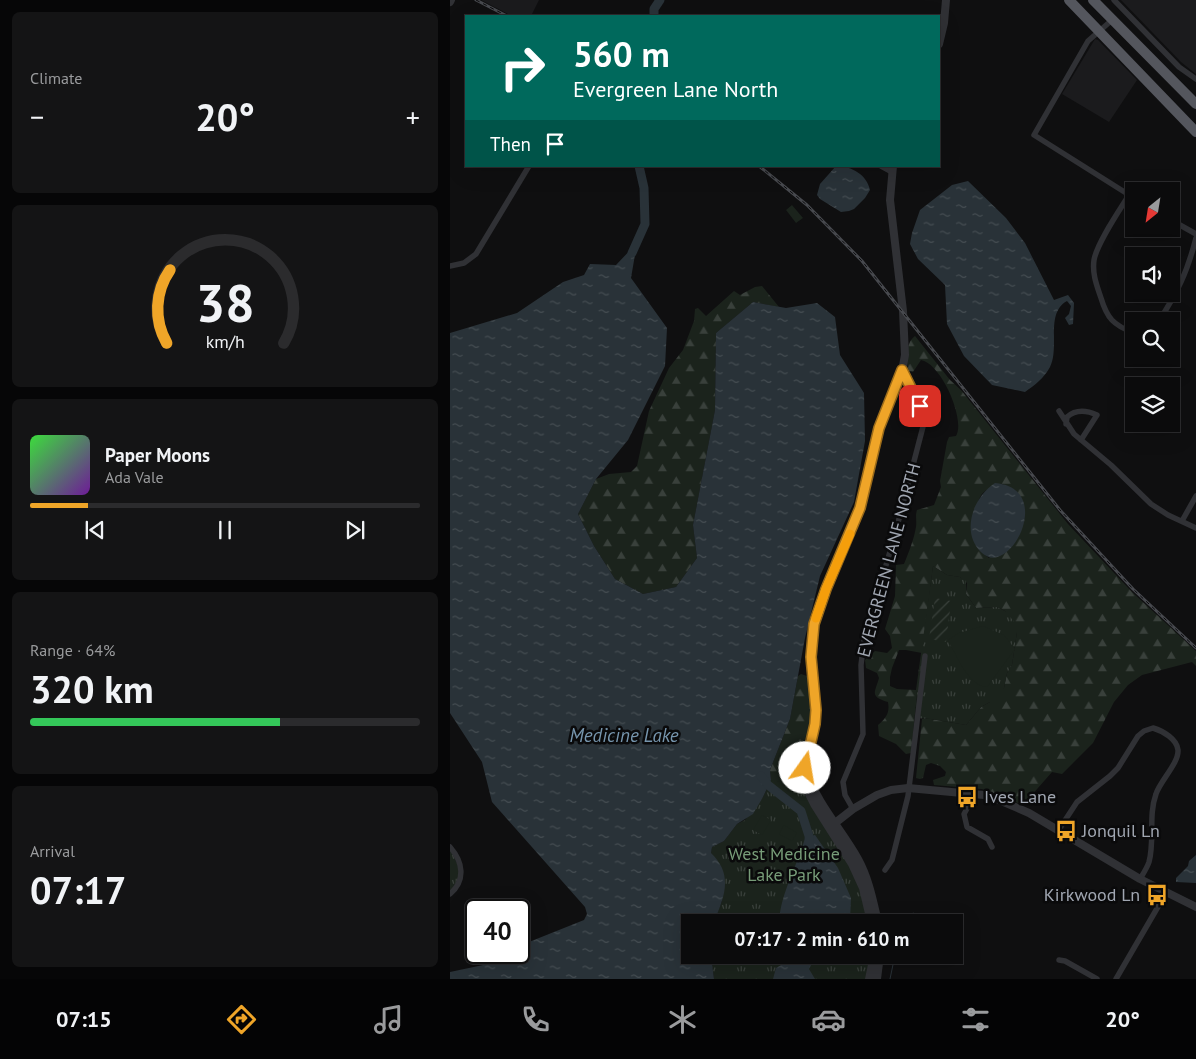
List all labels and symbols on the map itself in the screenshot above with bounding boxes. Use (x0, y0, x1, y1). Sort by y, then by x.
north arrow (1125, 182, 1180, 238)
pin (899, 385, 941, 427)
street label: EVERGREEN LANE NORTH (852, 460, 926, 659)
water label: Medicine Lake (569, 723, 679, 747)
position arrow (778, 741, 830, 793)
bus stop icon: Ives Lane (954, 784, 980, 810)
place label: Ives Lane (984, 785, 1056, 808)
bus stop icon: Jonquil Ln (1053, 818, 1079, 844)
place label: Jonquil Ln (1081, 819, 1160, 842)
park label: West Medicine Lake Park (728, 842, 840, 886)
bus stop icon: Kirkwood Ln (1144, 882, 1170, 908)
place label: Kirkwood Ln (1044, 883, 1140, 906)
speed limit sign: 40 (465, 899, 530, 964)

